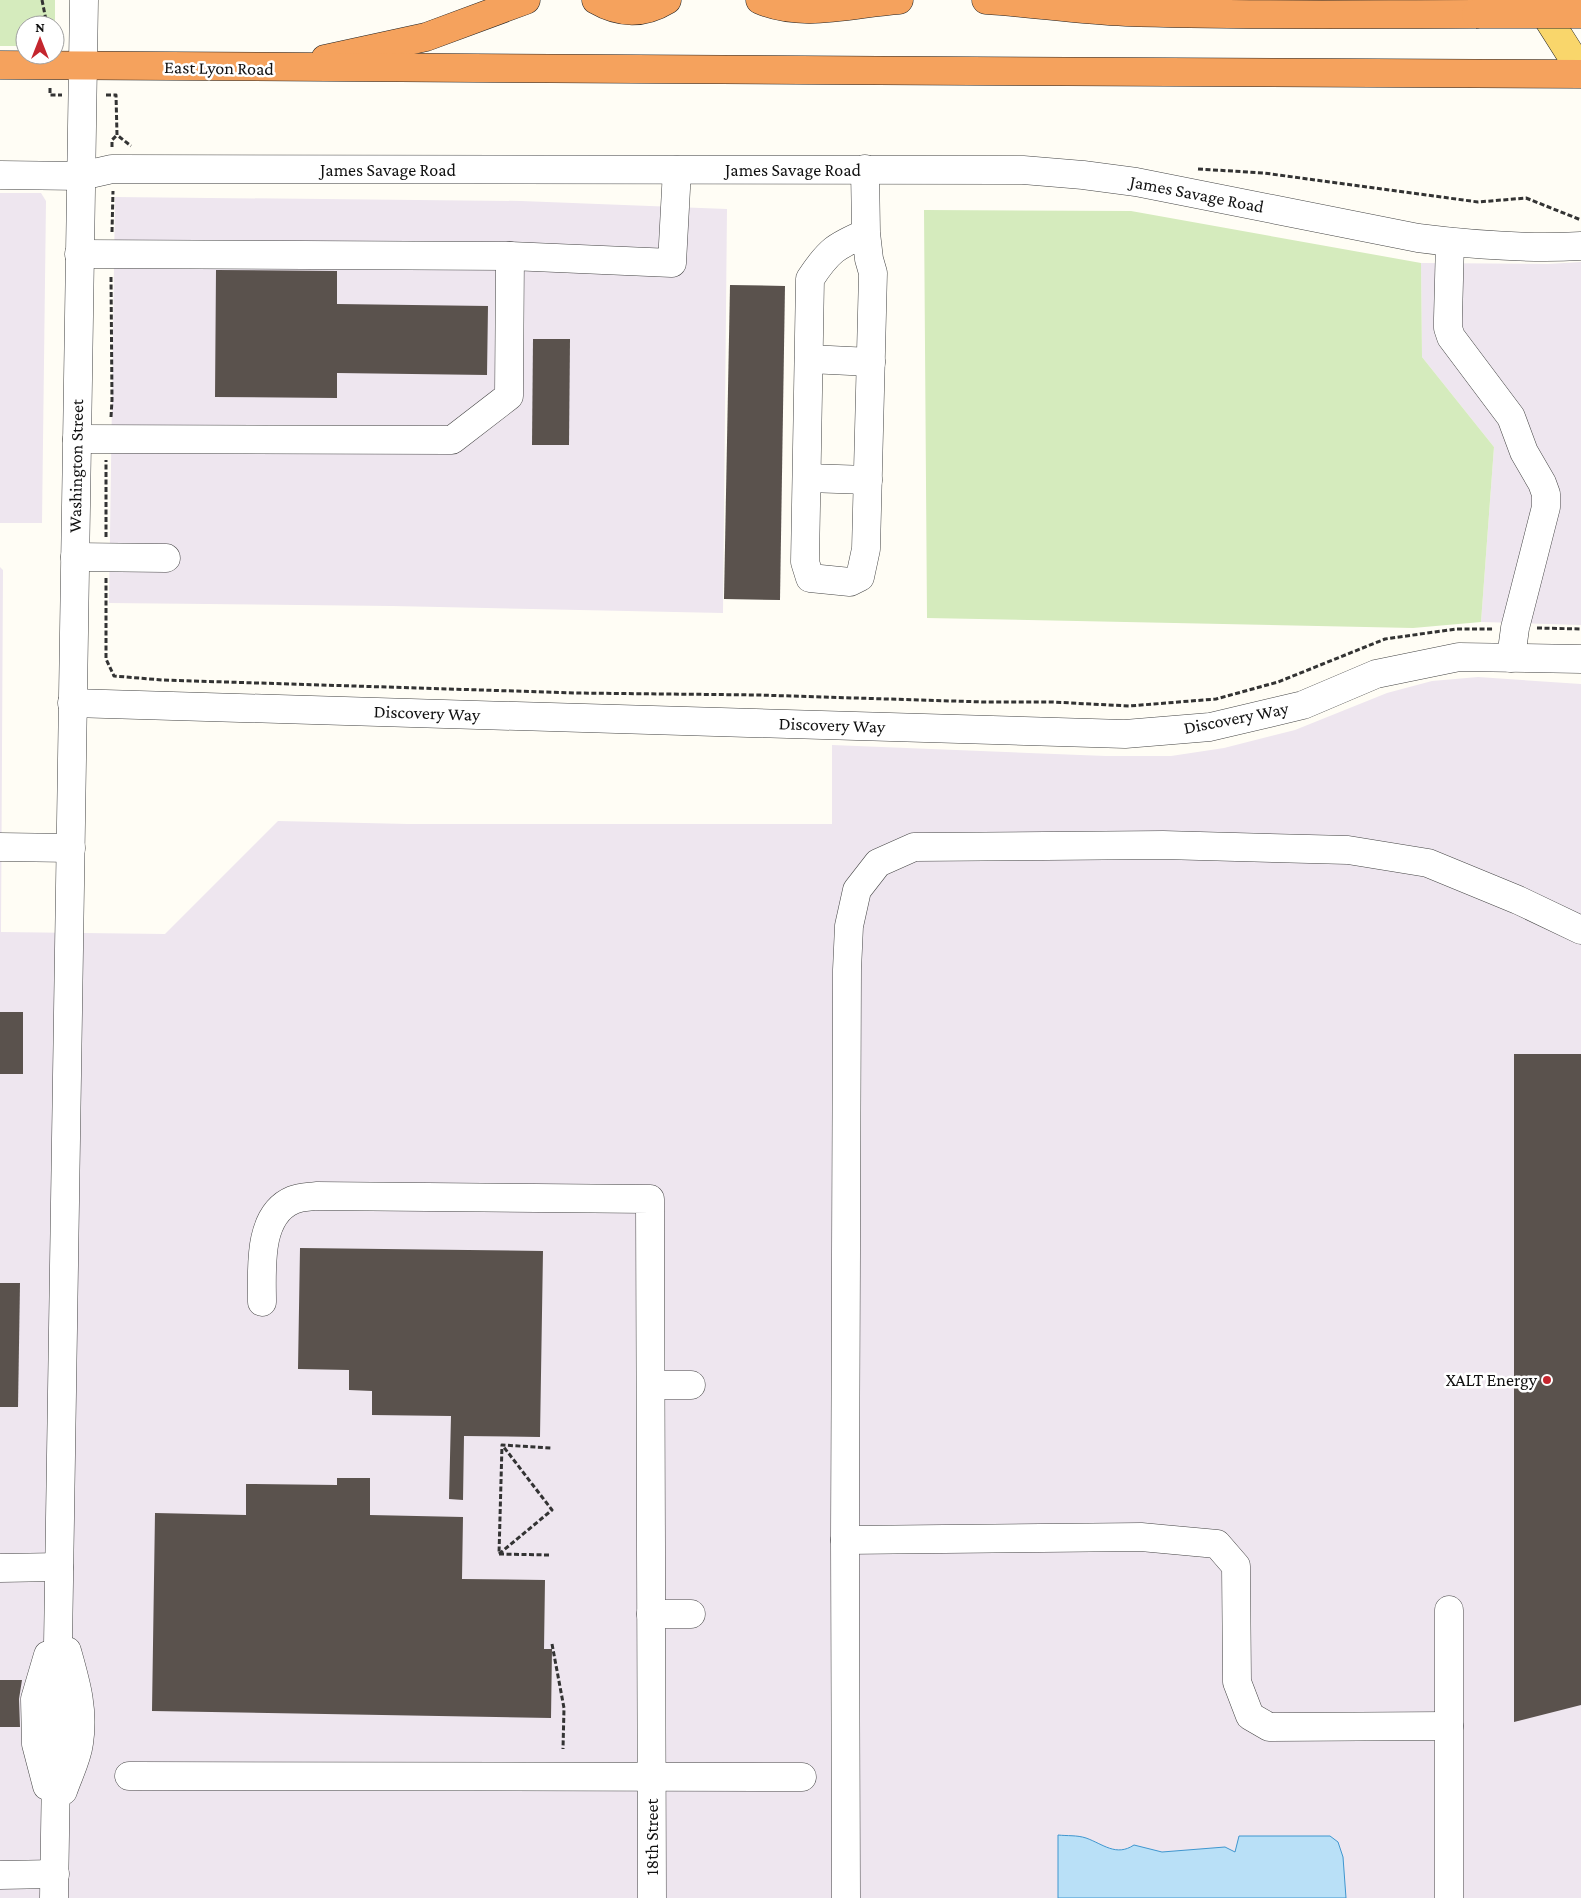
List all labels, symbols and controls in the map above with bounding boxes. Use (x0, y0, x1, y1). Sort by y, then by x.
north arrow (15, 15, 65, 65)
text: N (35, 19, 45, 35)
street label: East Lyon Road (164, 57, 275, 79)
street label: James Savage Road (318, 160, 457, 180)
street label: James Savage Road (723, 160, 862, 180)
street label: James Savage Road (1126, 171, 1266, 217)
street label: Washington Street (65, 398, 87, 533)
street label: Discovery Way (1182, 698, 1291, 738)
street label: Discovery Way (373, 701, 481, 725)
street label: Discovery Way (778, 713, 886, 737)
place label: XALT Energy (1446, 1370, 1538, 1390)
marker: XALT Energy (1541, 1374, 1553, 1386)
street label: 18th Street (642, 1798, 662, 1875)

